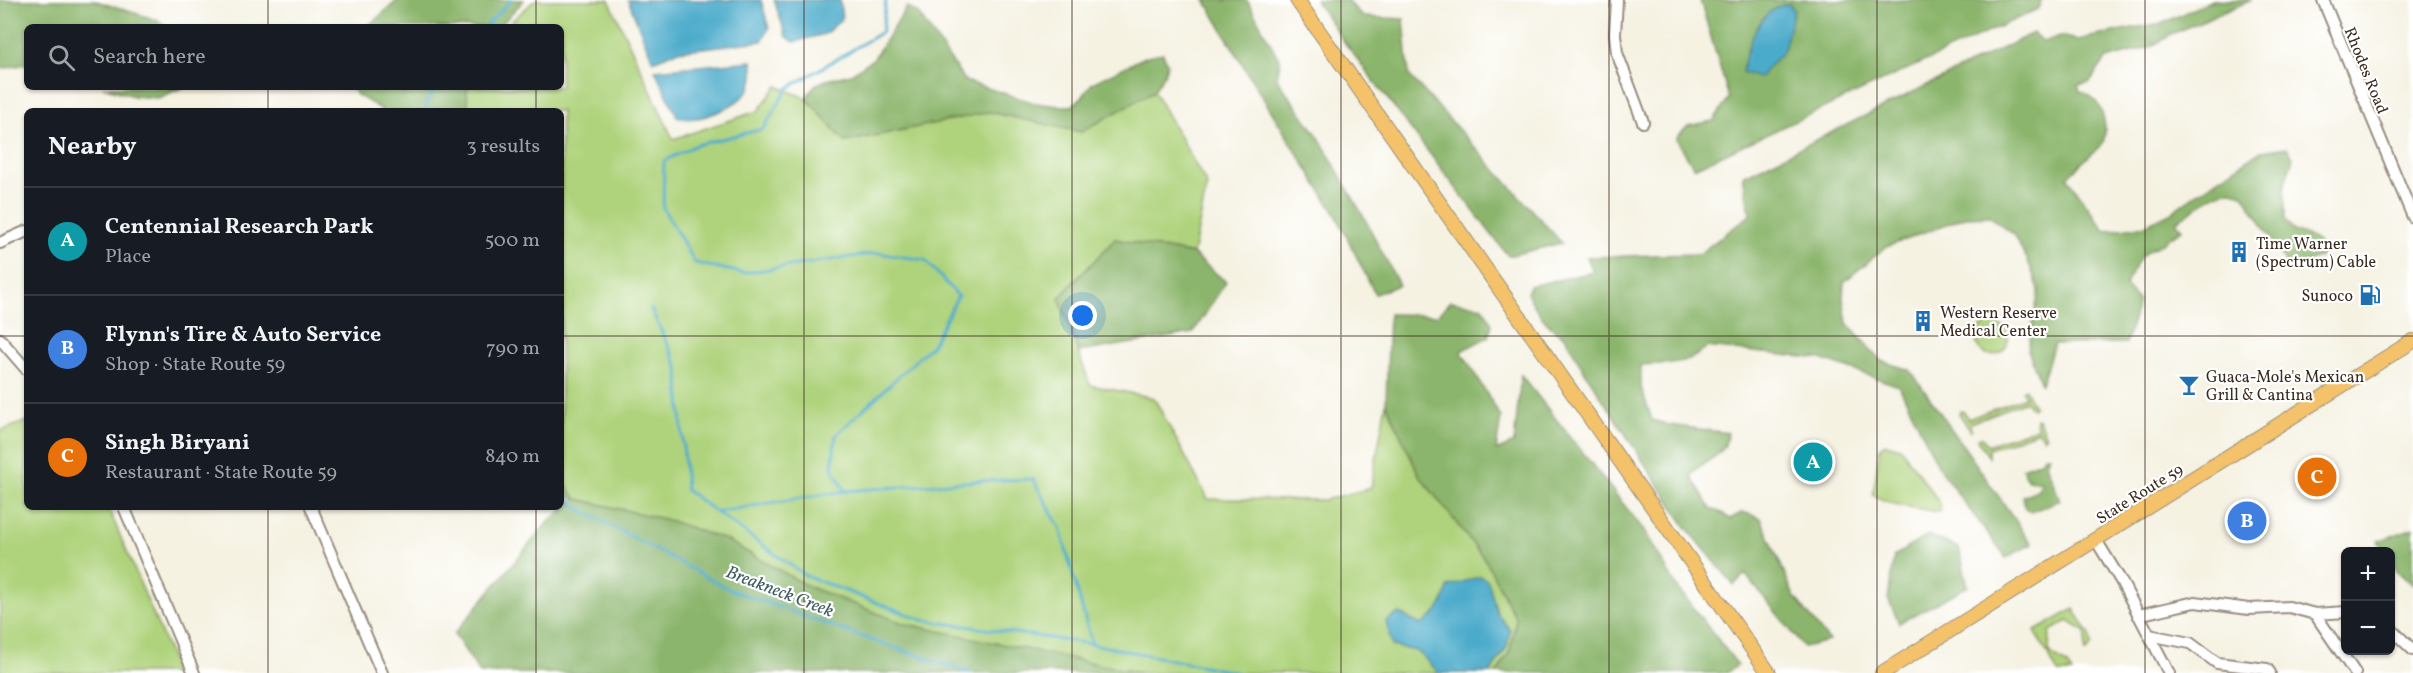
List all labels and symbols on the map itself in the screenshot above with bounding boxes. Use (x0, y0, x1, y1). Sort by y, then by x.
street label: Rhodes Road (2338, 24, 2393, 117)
place label: Time Warner (Spectrum) Cable (2256, 234, 2376, 274)
building icon: Time Warner (Spectrum) Cable (2227, 240, 2251, 264)
fuel station icon: Sunoco (2358, 283, 2382, 307)
place label: Sunoco (2301, 286, 2353, 308)
your location (1068, 301, 1097, 330)
place label: Western Reserve Medical Center (1940, 303, 2057, 343)
building icon: Western Reserve Medical Center (1911, 309, 1935, 333)
place label: Guaca-Mole's Mexican Grill & Cantina (2206, 367, 2364, 407)
bar icon: Guaca-Mole's Mexican Grill & Cantina (2177, 373, 2201, 397)
pin: A (1794, 440, 1832, 484)
pin: C (2298, 454, 2336, 500)
street label: State Route 59 (2092, 459, 2188, 530)
pin: B (2228, 498, 2266, 544)
water label: Breakneck Creek (722, 560, 837, 624)

